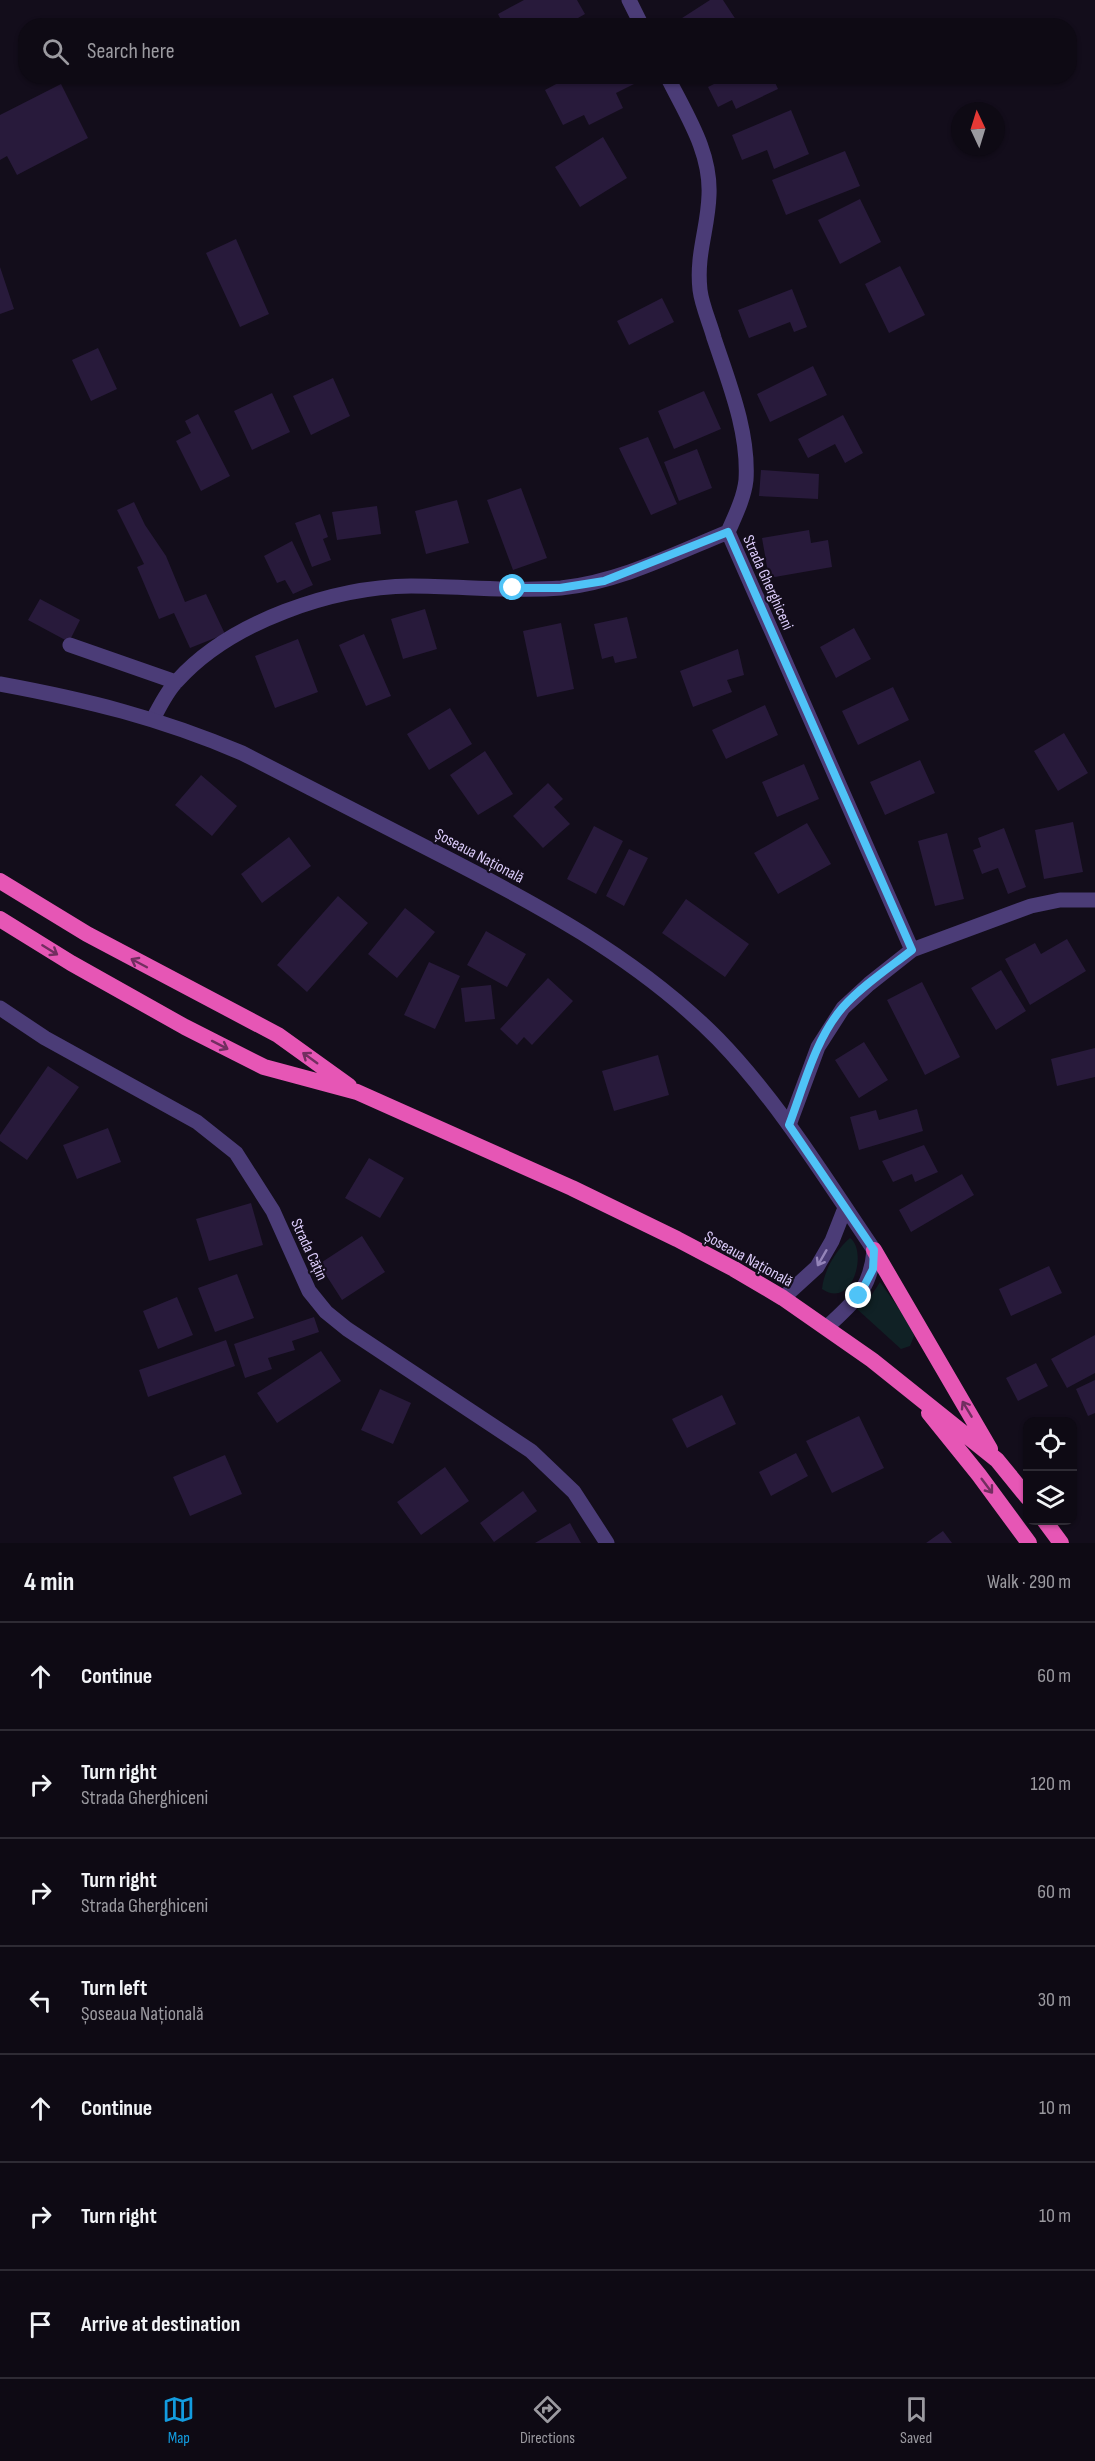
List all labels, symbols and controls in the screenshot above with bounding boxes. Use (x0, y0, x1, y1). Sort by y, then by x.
search box (18, 18, 1077, 84)
icon: search (39, 35, 72, 68)
text: Search here (87, 38, 174, 65)
north arrow (951, 102, 1005, 156)
street label: Strada Gherghiceni (738, 532, 797, 633)
route start (499, 574, 525, 600)
street label: Șoseaua Națională (431, 825, 527, 888)
one-way arrow (41, 944, 58, 957)
one-way arrow (131, 957, 149, 968)
one-way arrow (211, 1039, 229, 1051)
one-way arrow (302, 1052, 318, 1064)
street label: Strada Cățin (286, 1216, 331, 1284)
street label: Șoseaua Națională (701, 1227, 796, 1291)
one-way arrow (816, 1249, 828, 1266)
route end (845, 1282, 871, 1308)
one-way arrow (961, 1401, 973, 1418)
map controls (1023, 1417, 1077, 1525)
button: locate (1023, 1417, 1077, 1471)
button: layers (1023, 1471, 1077, 1525)
one-way arrow (981, 1478, 993, 1494)
text: 4 min (24, 1567, 74, 1598)
text: Walk · 290 m (987, 1570, 1071, 1594)
icon: ahead (24, 1660, 57, 1693)
text: Continue (81, 1663, 152, 1690)
text: 60 m (1037, 1664, 1071, 1688)
text: Turn right (81, 1759, 157, 1786)
icon: right (24, 1768, 57, 1801)
text: 120 m (1031, 1772, 1071, 1796)
text: Strada Gherghiceni (81, 1786, 208, 1810)
text: Turn right (81, 1867, 157, 1894)
icon: right (24, 1876, 57, 1909)
text: 60 m (1037, 1880, 1071, 1904)
text: Strada Gherghiceni (81, 1894, 208, 1918)
text: Turn left (81, 1975, 147, 2002)
icon: left (24, 1984, 57, 2017)
text: 30 m (1038, 1988, 1071, 2012)
text: Șoseaua Națională (81, 2002, 204, 2026)
icon: ahead (24, 2092, 57, 2125)
text: Continue (81, 2095, 152, 2122)
text: 10 m (1039, 2096, 1071, 2120)
icon: right (24, 2200, 57, 2233)
text: Turn right (81, 2203, 157, 2230)
text: 10 m (1039, 2204, 1071, 2228)
icon: arrive (24, 2308, 57, 2341)
text: Arrive at destination (81, 2311, 240, 2338)
tab: Map (162, 2393, 195, 2448)
tab: Directions (520, 2393, 575, 2448)
tab: Saved (900, 2393, 933, 2448)

